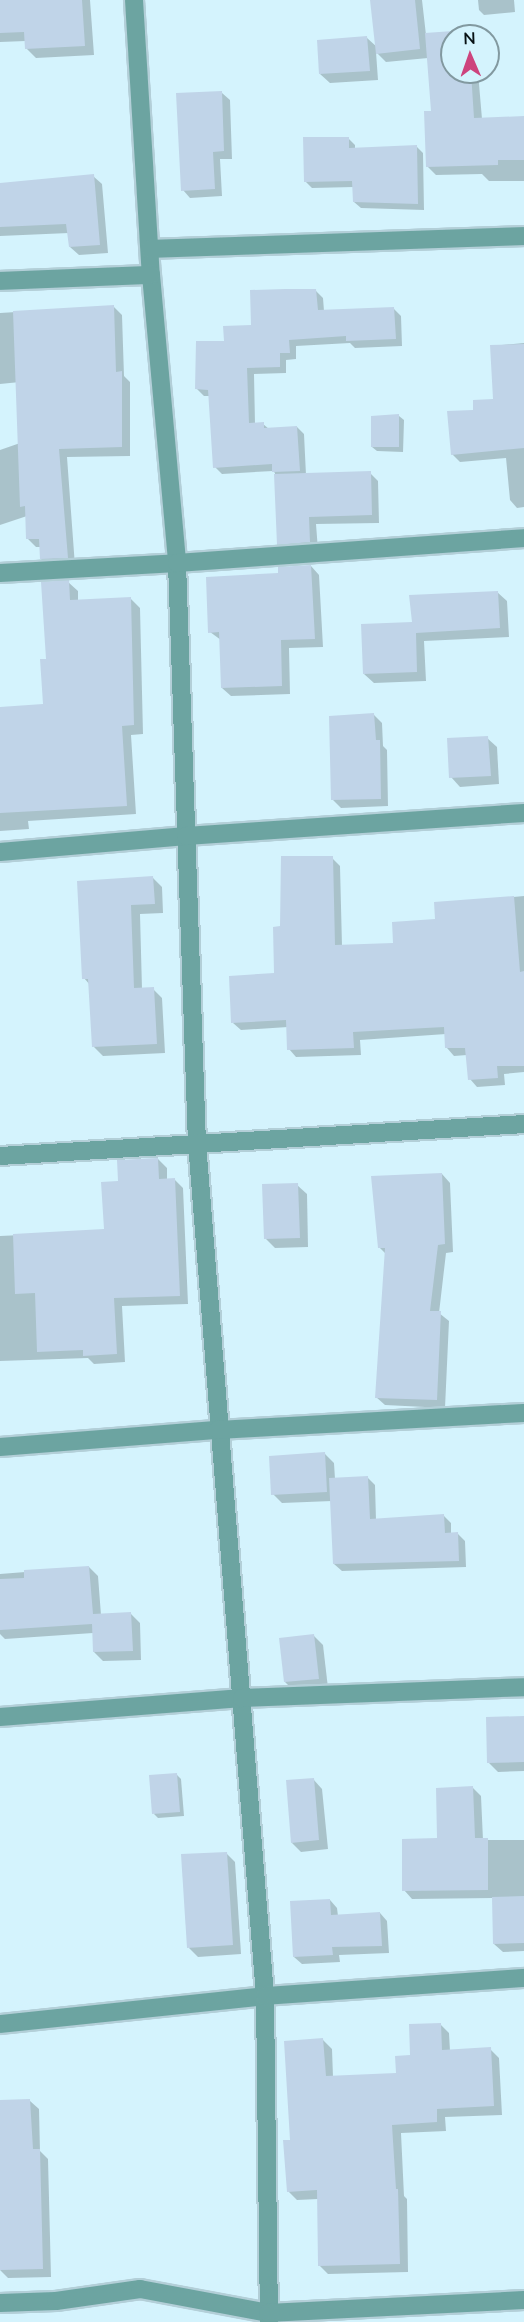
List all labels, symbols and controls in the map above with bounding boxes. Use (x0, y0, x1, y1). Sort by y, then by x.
north arrow (440, 24, 500, 84)
text: N (463, 28, 476, 47)

